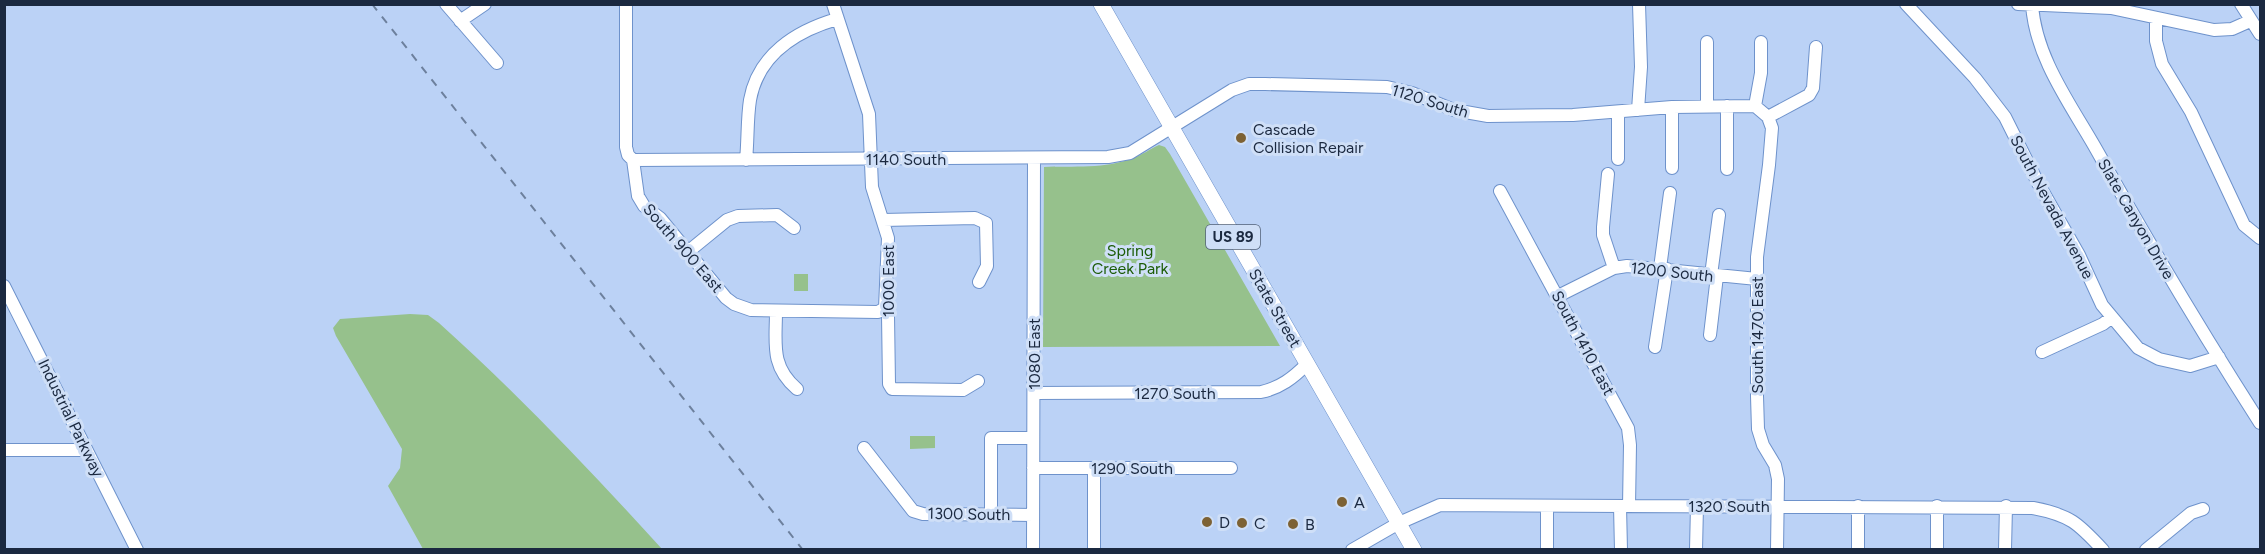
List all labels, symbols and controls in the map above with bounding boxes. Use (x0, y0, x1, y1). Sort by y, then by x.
street label: 1120 South (1389, 80, 1471, 122)
place label: Cascade Collision Repair (1253, 120, 1364, 157)
marker: Cascade Collision Repair (1234, 131, 1248, 145)
street label: South Nevada Avenue (2006, 132, 2098, 282)
street label: 1140 South (866, 150, 946, 169)
street label: Slate Canyon Drive (2094, 155, 2178, 283)
street label: South 900 East (639, 200, 727, 296)
road number: US 89 (1206, 225, 1260, 249)
park label: Spring Creek Park (1092, 241, 1169, 278)
street label: 1000 East (879, 245, 898, 317)
street label: 1200 South (1630, 258, 1714, 286)
street label: State Street (1245, 265, 1305, 351)
street label: South 1470 East (1748, 276, 1767, 394)
street label: South 1410 East (1548, 288, 1618, 398)
street label: 1080 East (1025, 318, 1044, 390)
street label: Industrial Parkway (34, 356, 108, 481)
street label: 1270 South (1134, 384, 1216, 403)
street label: 1290 South (1091, 459, 1173, 478)
place label: A (1354, 493, 1365, 512)
marker: A (1335, 495, 1349, 509)
street label: 1320 South (1688, 497, 1770, 516)
street label: 1300 South (927, 504, 1011, 524)
place label: D (1219, 513, 1230, 532)
place label: C (1254, 514, 1266, 533)
marker: D (1200, 515, 1214, 529)
place label: B (1305, 515, 1315, 534)
marker: C (1235, 516, 1249, 530)
marker: B (1286, 517, 1300, 531)

